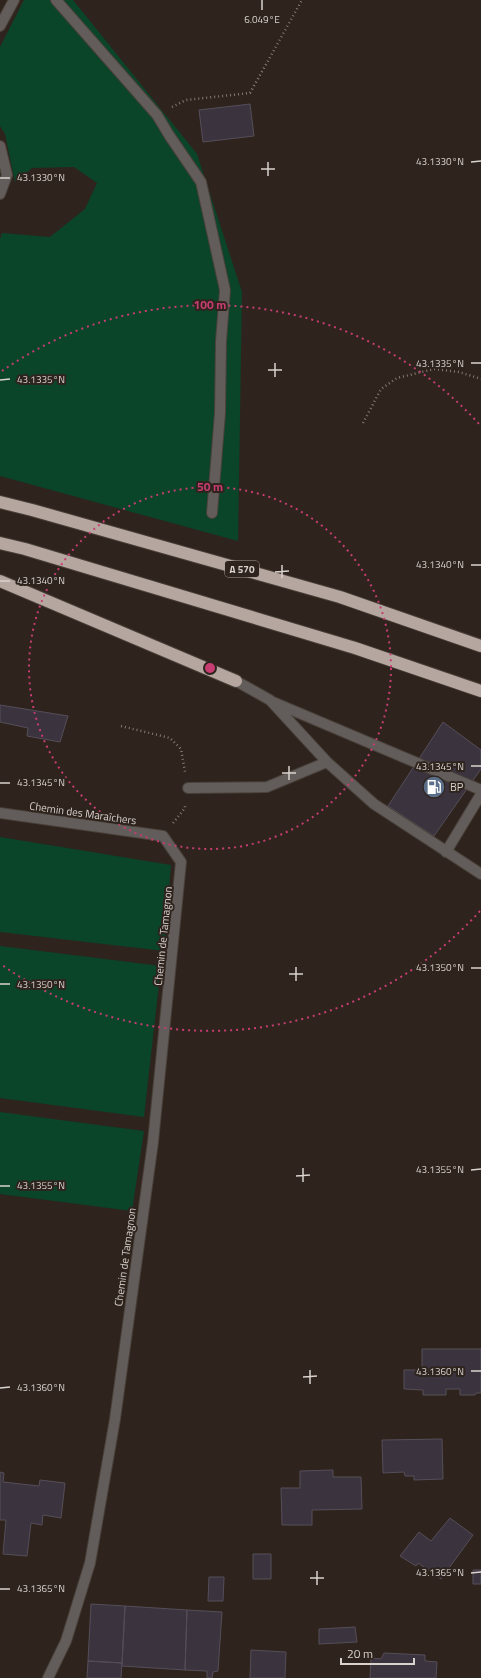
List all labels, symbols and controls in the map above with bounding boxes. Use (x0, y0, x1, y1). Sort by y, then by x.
text: 6.049°E (244, 12, 280, 27)
text: 43.1330°N (416, 154, 464, 169)
text: 43.1330°N (17, 170, 65, 185)
text: 100 m (194, 295, 226, 314)
text: 43.1335°N (416, 356, 464, 371)
text: 43.1335°N (17, 372, 65, 387)
text: 50 m (197, 477, 223, 496)
text: 43.1340°N (416, 557, 464, 572)
road number: A 570 (225, 561, 259, 577)
text: 43.1340°N (17, 573, 65, 588)
centre of rings (203, 661, 217, 675)
text: 43.1345°N (416, 759, 464, 774)
fuel station icon: BP (421, 774, 447, 800)
text: 43.1345°N (17, 775, 65, 790)
place label: BP (450, 779, 464, 795)
street label: Chemin des Maraîchers (28, 798, 138, 828)
street label: Chemin de Tamagnon (150, 886, 176, 986)
text: 43.1350°N (416, 960, 464, 975)
text: 43.1350°N (17, 977, 65, 992)
text: 43.1355°N (416, 1162, 464, 1177)
text: 43.1355°N (17, 1178, 65, 1193)
street label: Chemin de Tamagnon (110, 1207, 140, 1307)
text: 43.1360°N (416, 1364, 464, 1379)
text: 43.1360°N (17, 1380, 65, 1395)
text: 43.1365°N (416, 1565, 464, 1580)
text: 43.1365°N (17, 1581, 65, 1596)
scale bar (341, 1640, 414, 1666)
text: 20 m (347, 1644, 373, 1663)

